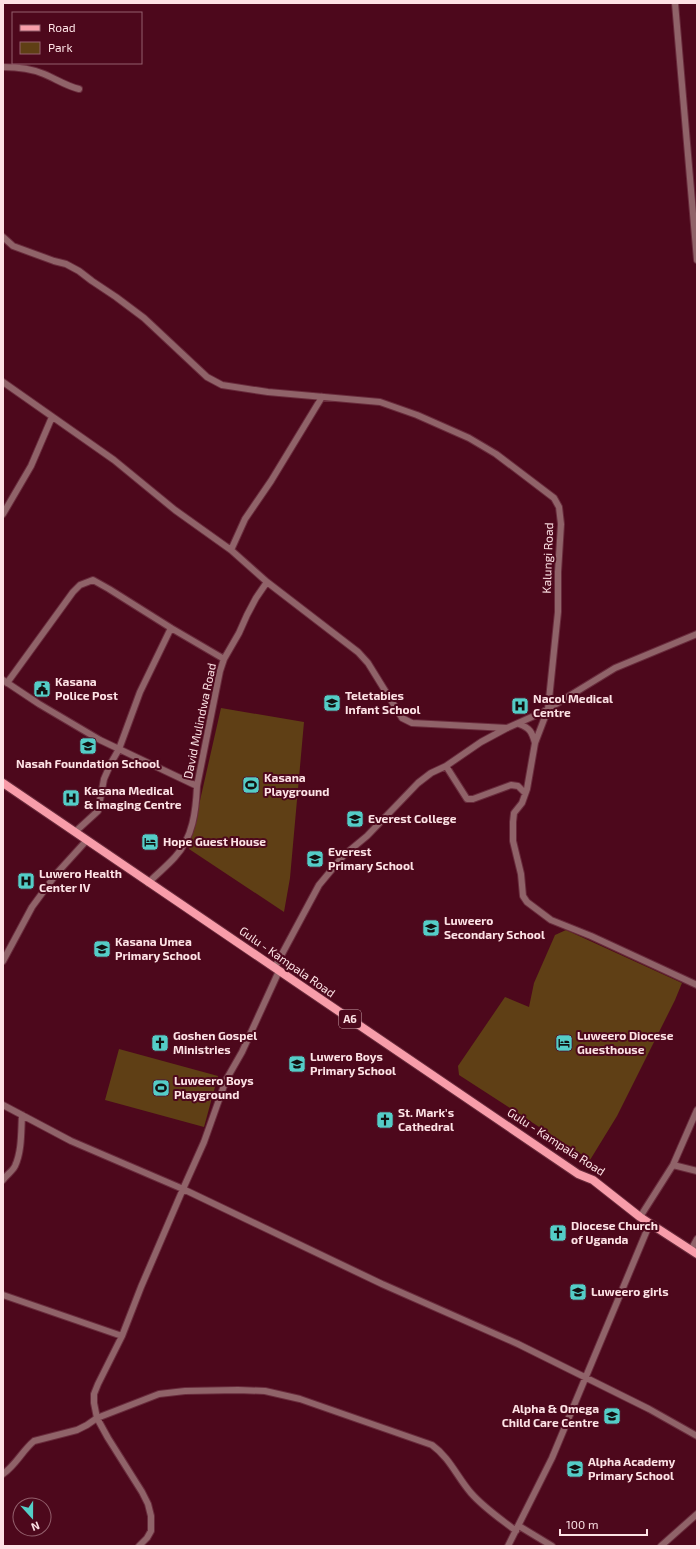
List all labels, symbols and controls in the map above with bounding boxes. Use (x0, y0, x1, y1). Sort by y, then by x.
legend (12, 12, 142, 64)
text: Road (48, 20, 76, 34)
text: Park (48, 40, 73, 54)
street label: Kalungi Road (539, 522, 555, 594)
street label: David Mulindwa Road (180, 662, 218, 780)
place label: Kasana Police Post (55, 674, 118, 702)
public building icon: Kasana Police Post (32, 679, 52, 699)
place label: Teletabies Infant School (345, 688, 421, 716)
place label: Nacol Medical Centre (533, 691, 613, 719)
school or university icon: Teletabies Infant School (322, 693, 342, 713)
hospital icon: Nacol Medical Centre (510, 696, 530, 716)
school or university icon: Nasah Foundation School (78, 736, 98, 756)
place label: Nasah Foundation School (16, 756, 160, 770)
place label: Kasana Playground (264, 770, 329, 799)
sports icon: Kasana Playground (241, 775, 261, 795)
place label: Kasana Medical & Imaging Centre (84, 783, 182, 811)
hospital icon: Kasana Medical & Imaging Centre (61, 788, 81, 808)
school or university icon: Everest College (345, 809, 365, 829)
place label: Everest College (368, 811, 457, 825)
hotel icon: Hope Guest House (140, 832, 160, 852)
place label: Hope Guest House (163, 834, 266, 848)
place label: Everest Primary School (328, 844, 414, 873)
school or university icon: Everest Primary School (305, 849, 325, 869)
place label: Luwero Health Center IV (39, 866, 122, 894)
hospital icon: Luwero Health Center IV (16, 871, 36, 891)
place label: Luweero Secondary School (444, 913, 545, 942)
school or university icon: Luweero Secondary School (421, 918, 441, 938)
street label: Gulu - Kampala Road (237, 923, 338, 1000)
place label: Kasana Umea Primary School (115, 934, 201, 963)
school or university icon: Kasana Umea Primary School (92, 939, 112, 959)
road number: A6 (339, 1010, 361, 1028)
place label: Goshen Gospel Ministries (173, 1028, 257, 1056)
place label: Luweero Diocese Guesthouse (577, 1028, 674, 1056)
church icon: Goshen Gospel Ministries (150, 1033, 170, 1053)
hotel icon: Luweero Diocese Guesthouse (554, 1033, 574, 1053)
place label: Luwero Boys Primary School (310, 1049, 396, 1078)
school or university icon: Luwero Boys Primary School (287, 1054, 307, 1074)
place label: Luweero Boys Playground (174, 1073, 254, 1102)
sports icon: Luweero Boys Playground (151, 1078, 171, 1098)
street label: Gulu - Kampala Road (505, 1104, 608, 1178)
place label: St. Mark's Cathedral (398, 1105, 454, 1133)
church icon: St. Mark's Cathedral (375, 1110, 395, 1130)
place label: Diocese Church of Uganda (571, 1218, 658, 1246)
church icon: Diocese Church of Uganda (548, 1223, 568, 1243)
school or university icon: Luweero girls (568, 1282, 588, 1302)
place label: Luweero girls (591, 1284, 669, 1298)
place label: Alpha & Omega Child Care Centre (502, 1401, 599, 1429)
school or university icon: Alpha & Omega Child Care Centre (602, 1406, 622, 1426)
place label: Alpha Academy Primary School (588, 1454, 676, 1483)
school or university icon: Alpha Academy Primary School (565, 1459, 585, 1479)
north arrow (12, 1497, 52, 1537)
scale bar (560, 1511, 647, 1537)
text: 100 m (566, 1517, 598, 1531)
text: N (30, 1519, 42, 1534)

